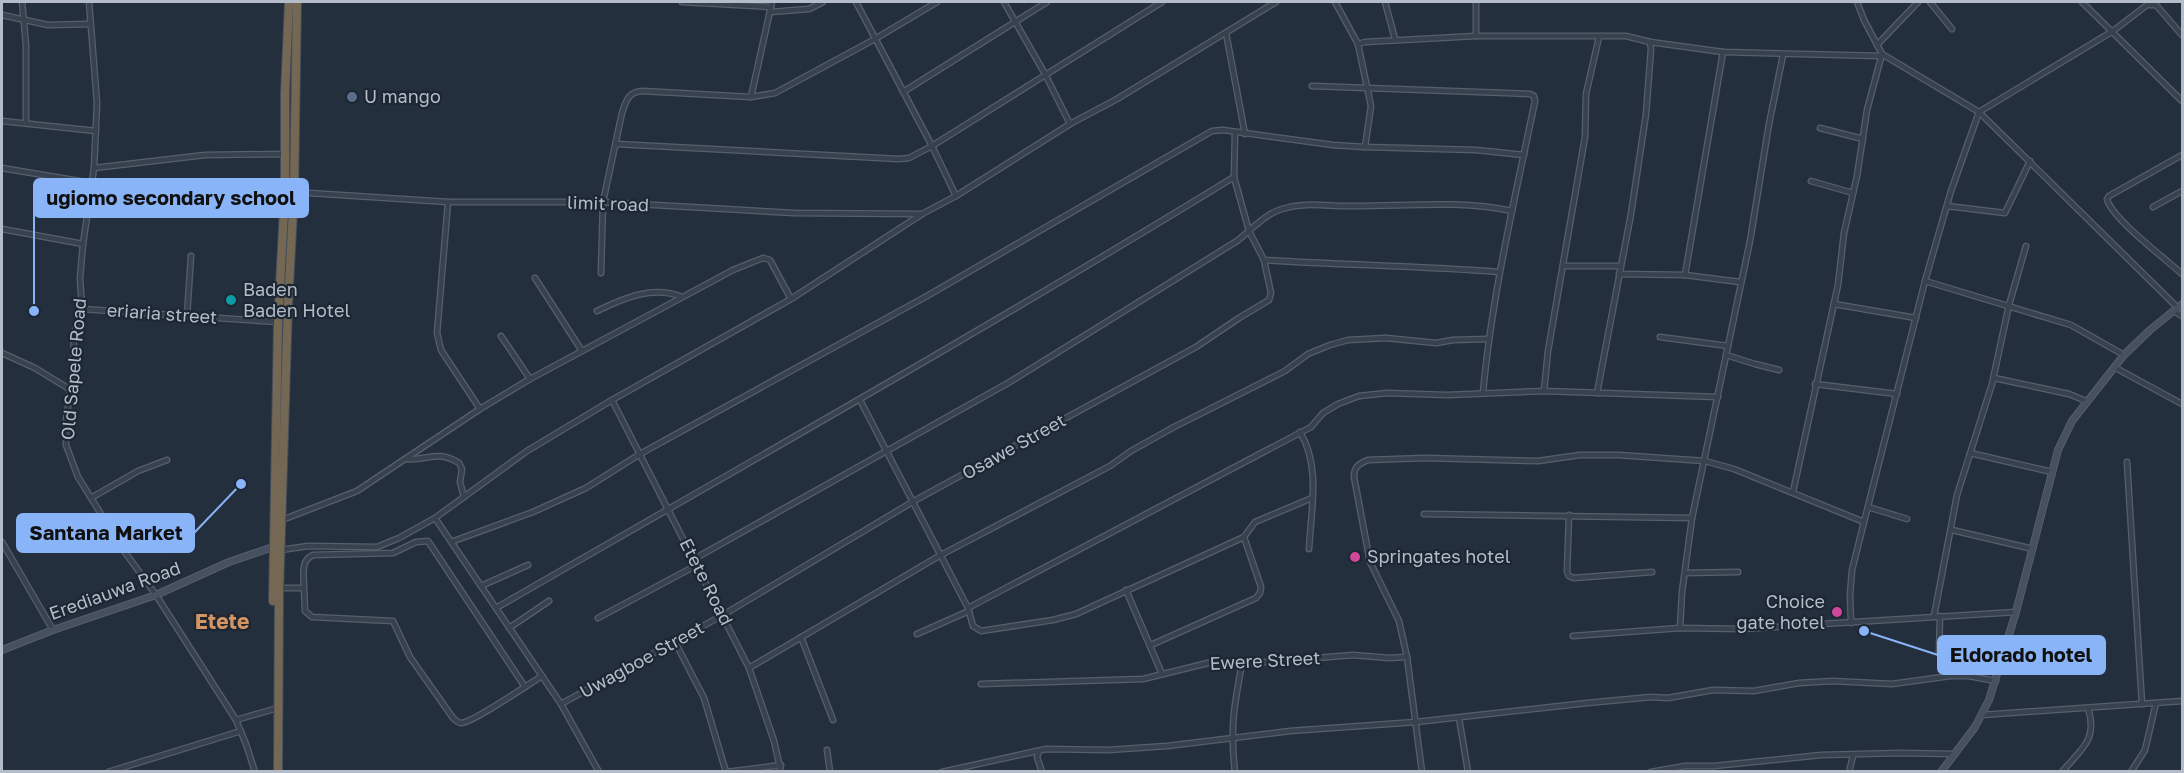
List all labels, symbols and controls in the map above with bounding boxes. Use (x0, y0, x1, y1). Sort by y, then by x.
place label: U mango (364, 85, 441, 107)
marker: U mango (345, 90, 359, 104)
callout: ugiomo secondary school (34, 179, 308, 217)
text: ugiomo secondary school (46, 185, 296, 209)
street label: limit road (567, 191, 649, 215)
place label: Baden Baden Hotel (243, 278, 350, 321)
marker: Baden Baden Hotel (224, 293, 238, 307)
street label: Old Sapele Road (56, 297, 90, 441)
street label: eriaria street (106, 298, 218, 328)
street label: Osawe Street (958, 409, 1069, 484)
callout: Santana Market (17, 514, 194, 552)
text: Santana Market (29, 520, 183, 544)
street label: Etete Road (676, 534, 738, 629)
place label: Springates hotel (1367, 545, 1511, 567)
marker: Springates hotel (1348, 550, 1362, 564)
street label: Erediauwa Road (46, 556, 183, 624)
place label: Choice gate hotel (1737, 590, 1825, 633)
marker: Choice gate hotel (1830, 605, 1844, 619)
district label: Etete (195, 608, 249, 634)
street label: Uwagboe Street (576, 616, 708, 702)
callout: Eldorado hotel (1938, 636, 2105, 674)
text: Eldorado hotel (1950, 642, 2092, 666)
street label: Ewere Street (1209, 646, 1321, 674)

